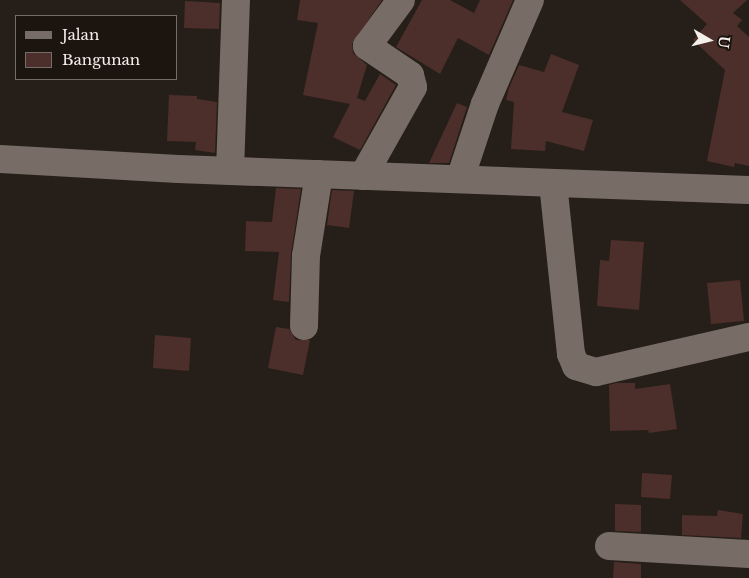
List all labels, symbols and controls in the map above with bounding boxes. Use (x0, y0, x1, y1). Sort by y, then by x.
legend (15, 15, 178, 80)
north arrow (684, 15, 734, 65)
text: Jalan (62, 25, 99, 44)
text: U (714, 35, 734, 49)
text: Bangunan (62, 50, 140, 69)

